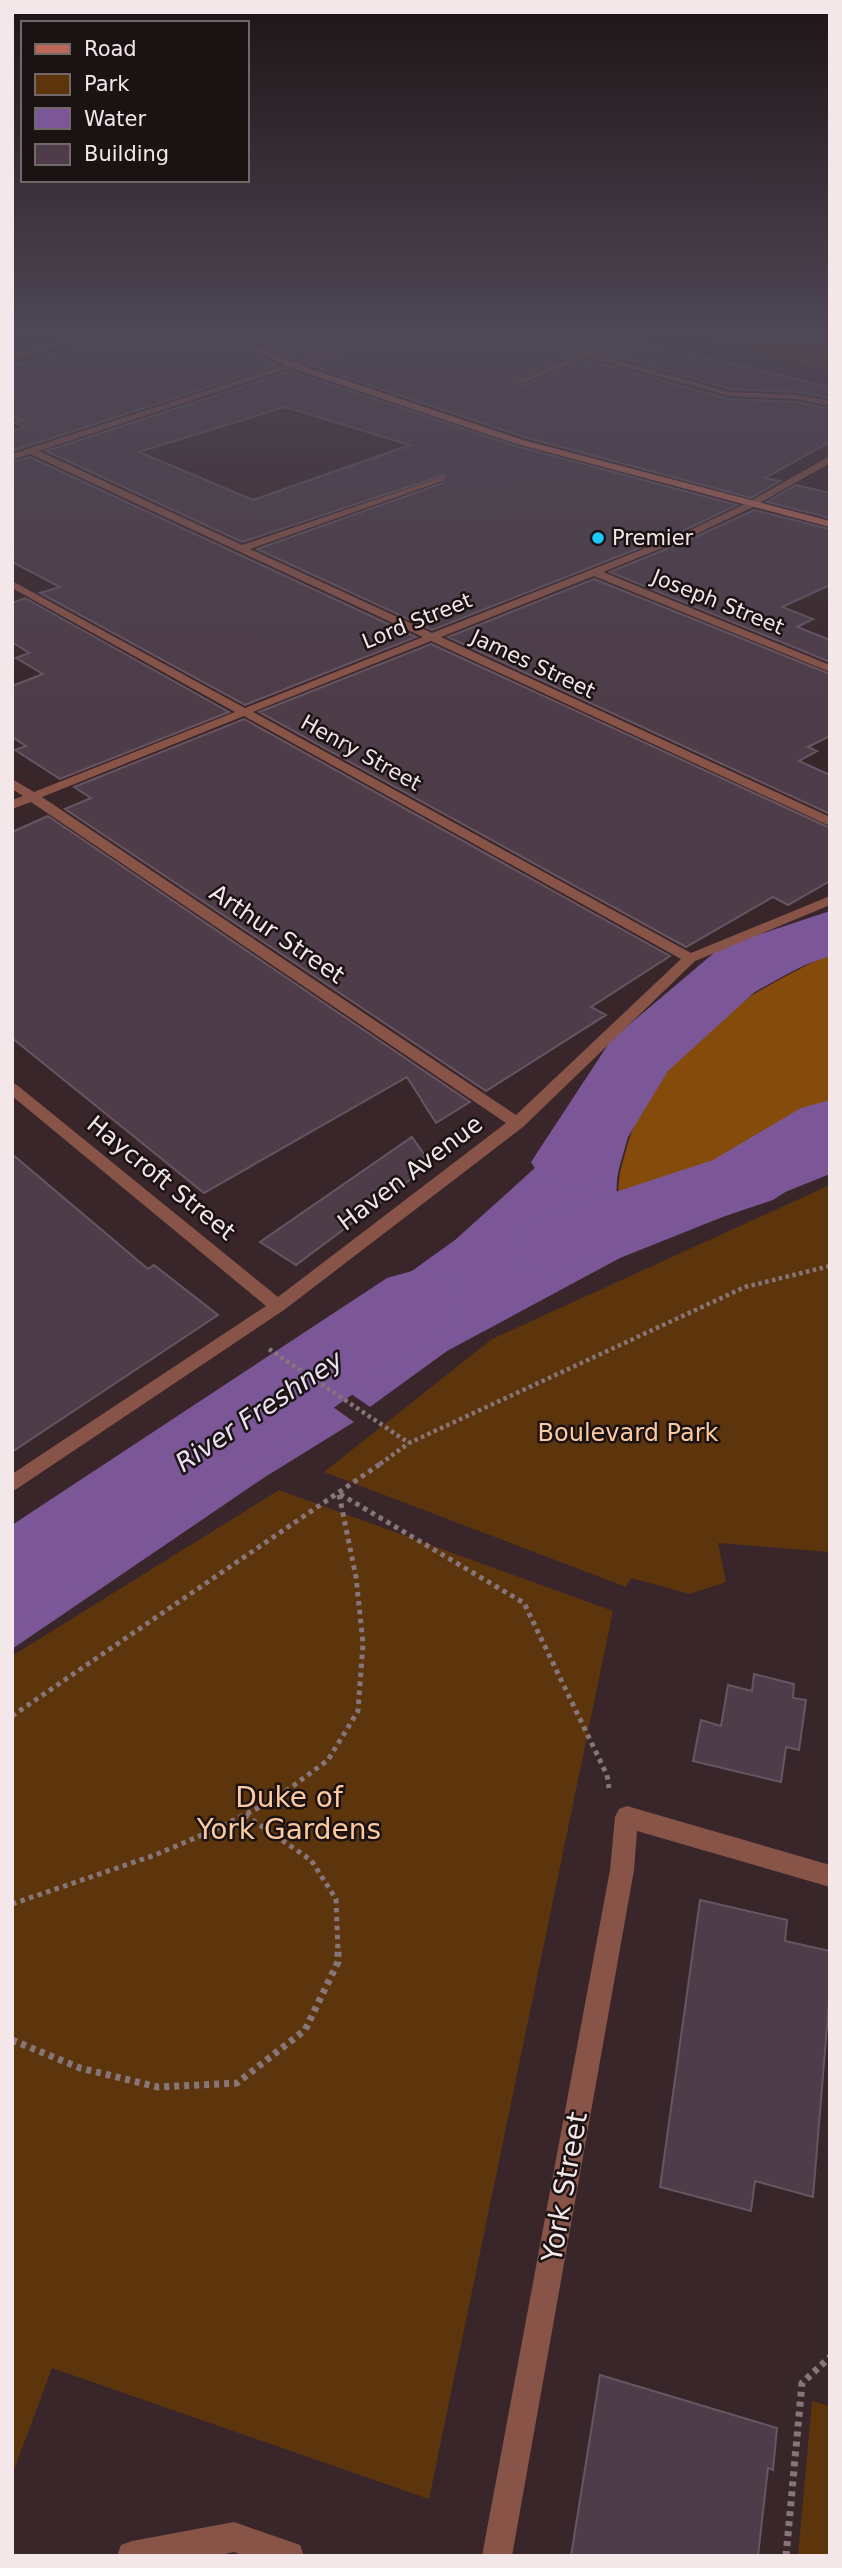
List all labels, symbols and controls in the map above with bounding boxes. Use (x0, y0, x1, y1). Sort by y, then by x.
legend (21, 21, 248, 182)
text: Road (84, 37, 137, 61)
text: Park (84, 72, 130, 96)
text: Water (84, 107, 146, 131)
text: Building (84, 142, 169, 166)
place label: Premier (612, 526, 694, 550)
marker: Premier (590, 530, 606, 546)
street label: Joseph Street (647, 564, 787, 639)
street label: Lord Street (359, 588, 475, 654)
street label: James Street (465, 624, 599, 703)
street label: Henry Street (297, 710, 425, 796)
street label: Arthur Street (204, 879, 350, 989)
street label: Haycroft Street (81, 1110, 241, 1246)
street label: Haven Avenue (332, 1110, 488, 1236)
water label: River Freshney (170, 1344, 349, 1478)
park label: Boulevard Park (538, 1419, 719, 1447)
park label: Duke of York Gardens (196, 1781, 381, 1846)
street label: York Street (535, 2109, 594, 2266)

